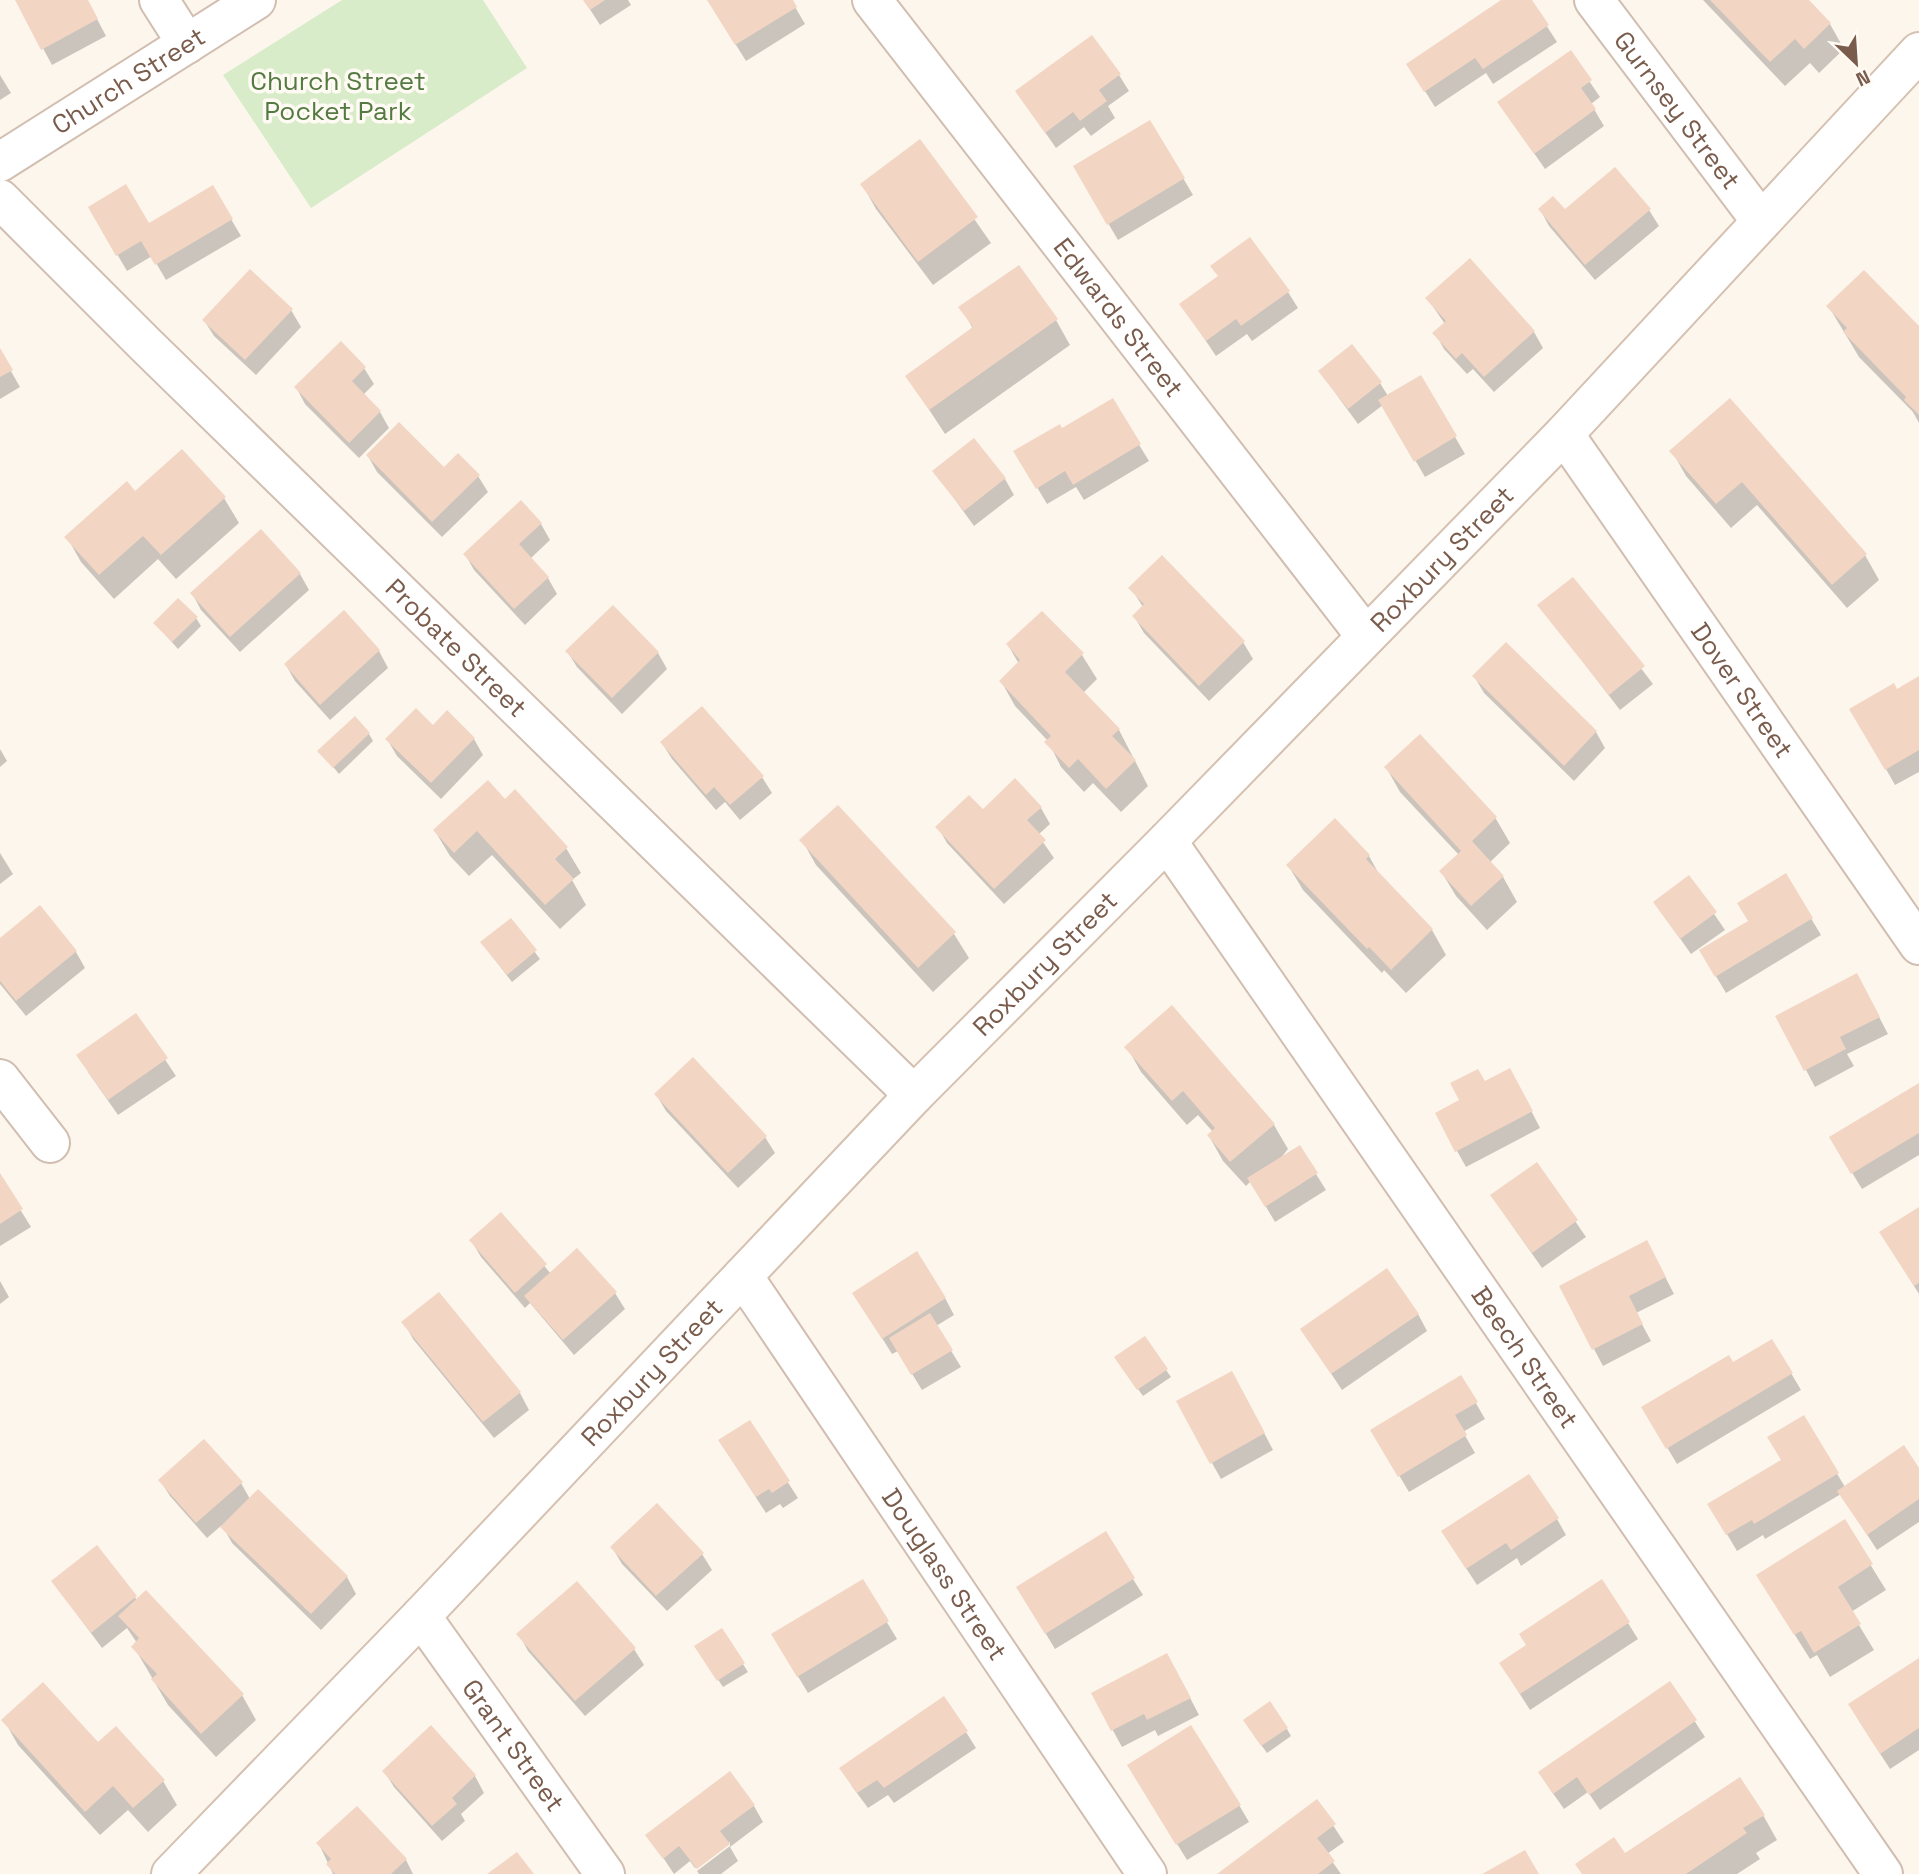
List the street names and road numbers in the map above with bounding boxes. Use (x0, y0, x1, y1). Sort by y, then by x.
street label: Church Street (45, 19, 212, 142)
street label: Gurnsey Street (1606, 24, 1748, 196)
street label: Edwards Street (1046, 231, 1191, 404)
street label: Roxbury Street (1363, 479, 1521, 639)
street label: Probate Street (378, 571, 534, 725)
street label: Dover Street (1683, 616, 1801, 765)
street label: Roxbury Street (965, 884, 1125, 1043)
street label: Beech Street (1464, 1279, 1586, 1435)
street label: Roxbury Street (574, 1291, 730, 1453)
street label: Douglass Street (874, 1482, 1015, 1667)
street label: Grant Street (454, 1672, 572, 1819)

